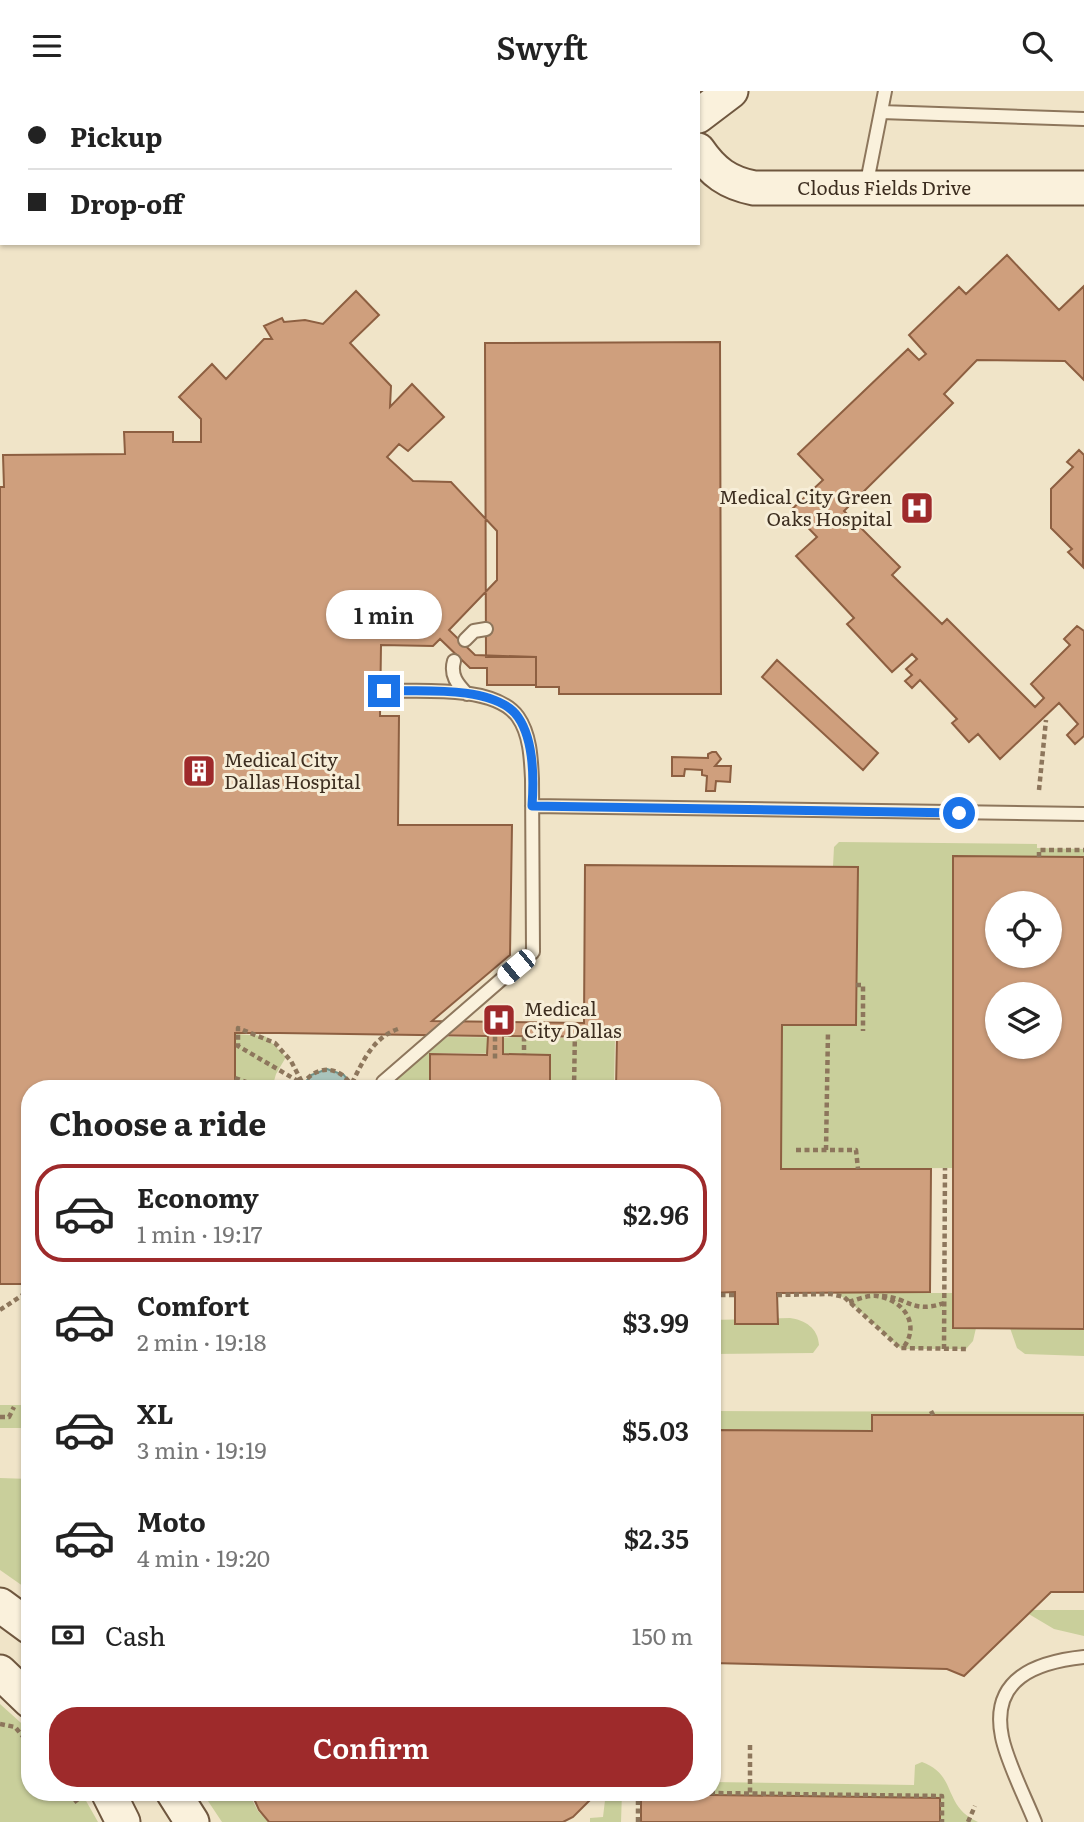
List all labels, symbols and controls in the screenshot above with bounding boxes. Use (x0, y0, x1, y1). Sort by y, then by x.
text: Swyft (496, 22, 588, 70)
icon: menu (28, 27, 66, 65)
icon: search (1018, 27, 1056, 65)
text: Pickup (70, 116, 162, 155)
street label: Clodus Fields Drive (797, 173, 971, 201)
text: Drop-off (70, 183, 183, 222)
place label: Medical City Green Oaks Hospital (719, 482, 892, 532)
hospital icon: Medical City Green Oaks Hospital (898, 489, 936, 527)
callout: 1 min (326, 589, 442, 639)
text: 1 min (354, 597, 414, 631)
route end (368, 675, 400, 707)
place label: Medical City Dallas Hospital (224, 745, 361, 795)
building icon: Medical City Dallas Hospital (180, 752, 218, 790)
route start (943, 797, 975, 829)
map controls (985, 891, 1062, 1059)
button: locate (985, 891, 1062, 968)
car (494, 945, 539, 989)
button: layers (985, 982, 1062, 1059)
place label: Medical City Dallas (524, 994, 622, 1044)
hospital icon: Medical City Dallas (480, 1001, 518, 1039)
text: Choose a ride (49, 1098, 266, 1146)
text: Economy (137, 1177, 259, 1216)
icon: car (53, 1182, 116, 1245)
text: $2.96 (623, 1194, 689, 1233)
text: 1 min · 19:17 (137, 1216, 262, 1250)
text: Comfort (137, 1285, 249, 1324)
icon: car (53, 1290, 116, 1353)
text: $3.99 (622, 1302, 689, 1341)
text: 2 min · 19:18 (137, 1324, 266, 1358)
text: XL (137, 1393, 174, 1432)
icon: car (53, 1398, 116, 1461)
text: $5.03 (622, 1410, 689, 1449)
text: 3 min · 19:19 (137, 1432, 267, 1466)
text: Moto (137, 1501, 206, 1540)
icon: car (53, 1506, 116, 1569)
text: $2.35 (624, 1518, 689, 1557)
text: 4 min · 19:20 (137, 1540, 270, 1574)
text: Cash (105, 1615, 166, 1654)
icon: cash (49, 1616, 87, 1654)
text: 150 m (632, 1618, 693, 1652)
button: Confirm (49, 1707, 693, 1787)

